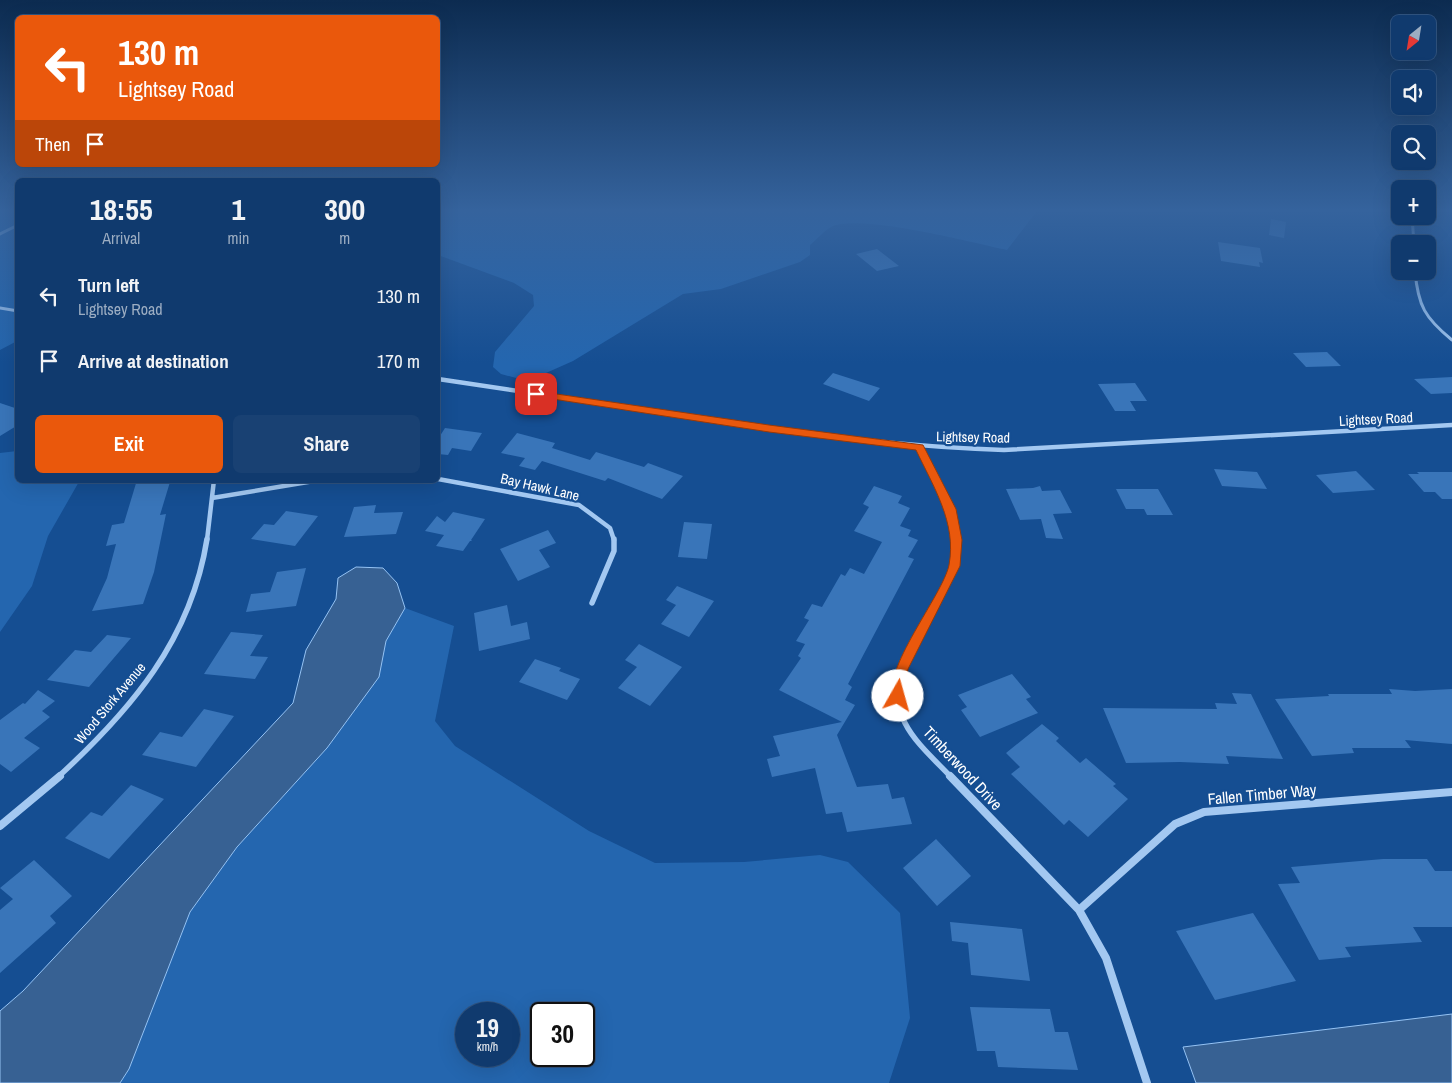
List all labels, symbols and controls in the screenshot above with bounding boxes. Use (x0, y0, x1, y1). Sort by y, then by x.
north arrow (1391, 15, 1436, 60)
map controls (1391, 15, 1436, 280)
text: 130 m (118, 29, 199, 76)
icon: left (35, 35, 100, 100)
button: sound (1391, 70, 1436, 115)
text: Lightsey Road (118, 74, 234, 104)
button: search (1391, 125, 1436, 170)
icon: arrive (81, 130, 109, 158)
text: Then (35, 131, 71, 157)
button: + (1391, 180, 1436, 225)
text: 18:55 (90, 189, 153, 229)
text: 1 (232, 189, 245, 229)
text: 300 (324, 189, 365, 229)
text: Arrival (102, 227, 140, 249)
text: min (227, 227, 249, 249)
text: m (339, 227, 350, 249)
button: − (1391, 235, 1436, 280)
text: Turn left (78, 272, 139, 298)
icon: left (35, 282, 63, 310)
text: 130 m (377, 283, 420, 309)
text: Lightsey Road (78, 298, 163, 320)
icon: arrive (35, 347, 63, 375)
text: Arrive at destination (78, 348, 229, 374)
text: 170 m (377, 348, 420, 374)
pin (515, 373, 557, 415)
icon: arrive (522, 380, 550, 408)
street label: Lightsey Road (1339, 408, 1413, 430)
button: Exit (35, 415, 223, 473)
button: Share (233, 415, 420, 473)
street label: Lightsey Road (936, 427, 1010, 447)
street label: Bay Hawk Lane (499, 469, 581, 505)
street label: Wood Stork Avenue (71, 658, 149, 748)
position arrow (871, 669, 923, 721)
street label: Timberwood Drive (918, 721, 1008, 815)
street label: Fallen Timber Way (1207, 778, 1318, 810)
speed limit sign: 30 (530, 1002, 595, 1067)
text: 19 (476, 1011, 499, 1045)
text: km/h (477, 1039, 498, 1055)

